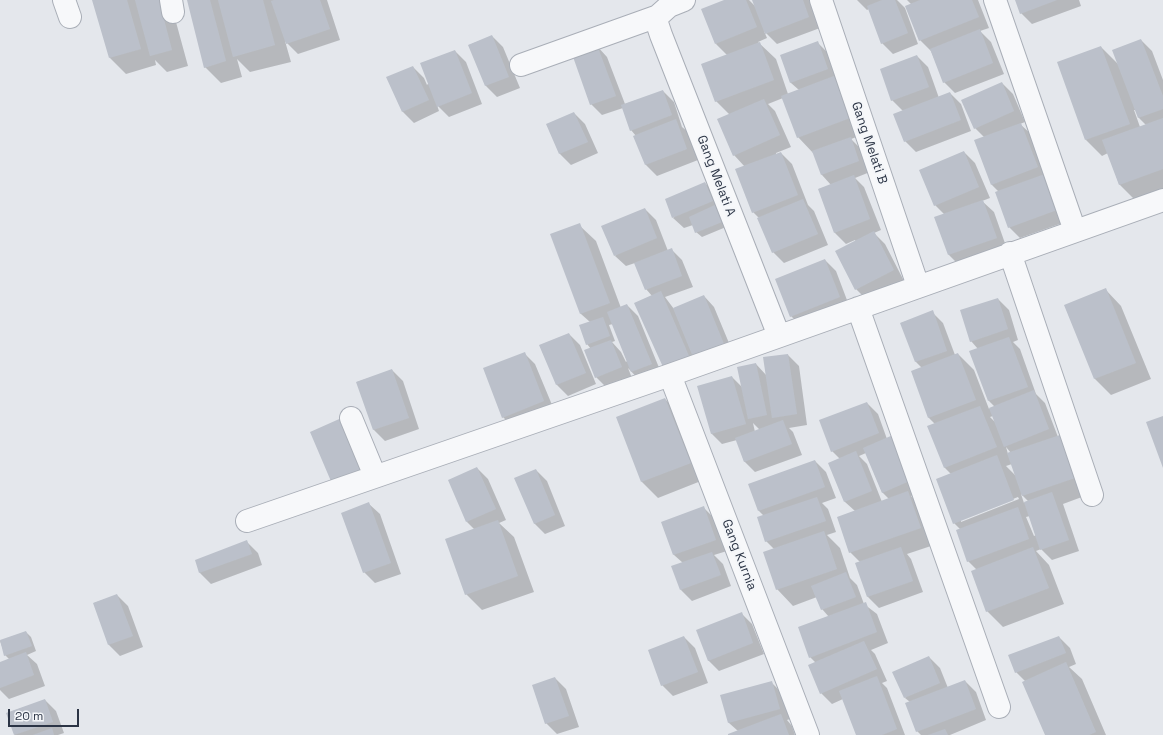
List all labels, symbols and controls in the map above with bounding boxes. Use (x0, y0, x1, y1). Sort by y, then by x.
street label: Gang Melati B (848, 100, 890, 186)
street label: Gang Melati A (693, 133, 739, 219)
street label: Gang Kurnia (718, 517, 760, 593)
scale bar (10, 701, 81, 727)
text: 20 m (15, 708, 43, 724)

